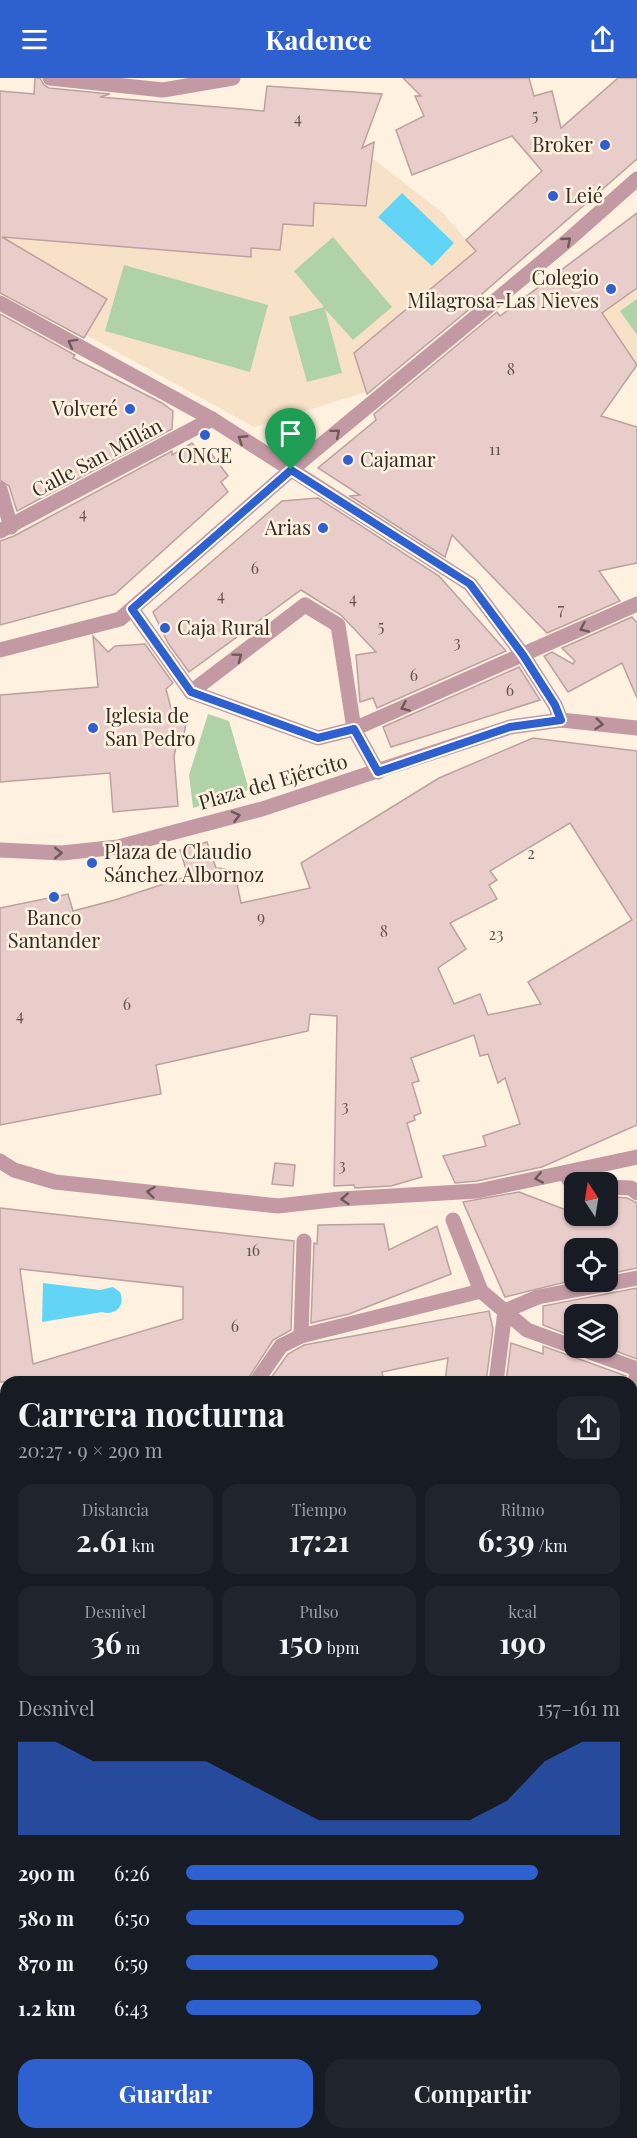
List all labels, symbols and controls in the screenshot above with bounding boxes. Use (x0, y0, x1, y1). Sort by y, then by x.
text: Kadence (265, 21, 372, 57)
icon: menu (18, 23, 51, 56)
icon: share (586, 23, 619, 56)
house number: 5 (532, 104, 538, 125)
house number: 4 (294, 107, 302, 128)
place label: Broker (532, 130, 593, 157)
marker: Broker (598, 138, 612, 152)
place label: Leié (565, 181, 603, 208)
marker: Leié (546, 189, 560, 203)
one-way arrow (560, 237, 571, 248)
place label: Colegio Milagrosa-Las Nieves (407, 263, 599, 313)
marker: Colegio Milagrosa-Las Nieves (604, 282, 618, 296)
one-way arrow (68, 339, 79, 350)
house number: 8 (507, 358, 515, 379)
place label: Volveré (51, 394, 118, 421)
marker: Volveré (123, 402, 137, 416)
pin (265, 408, 316, 470)
street label: Calle San Millán (26, 411, 166, 502)
icon: arrive (274, 417, 307, 450)
marker: ONCE (198, 428, 212, 442)
one-way arrow (329, 429, 340, 440)
one-way arrow (238, 434, 248, 446)
house number: 11 (489, 438, 501, 459)
place label: ONCE (178, 441, 232, 468)
place label: Cajamar (360, 445, 436, 472)
marker: Cajamar (341, 453, 355, 467)
house number: 4 (79, 502, 87, 523)
place label: Arias (264, 513, 311, 540)
marker: Arias (316, 521, 330, 535)
house number: 6 (251, 557, 259, 578)
house number: 4 (217, 584, 225, 605)
house number: 4 (349, 587, 357, 608)
house number: 7 (558, 598, 565, 619)
place label: Caja Rural (177, 613, 270, 640)
house number: 5 (378, 615, 384, 636)
marker: Caja Rural (158, 621, 172, 635)
one-way arrow (579, 621, 590, 633)
house number: 3 (453, 631, 461, 652)
one-way arrow (231, 653, 242, 664)
house number: 6 (410, 664, 418, 685)
house number: 6 (506, 679, 514, 700)
one-way arrow (401, 699, 412, 711)
place label: Iglesia de San Pedro (105, 701, 195, 751)
one-way arrow (595, 717, 604, 730)
marker: Iglesia de San Pedro (86, 721, 100, 735)
street label: Plaza del Ejército (195, 746, 350, 815)
one-way arrow (230, 811, 240, 823)
place label: Plaza de Claudio Sánchez Albornoz (104, 837, 264, 887)
house number: 2 (527, 842, 535, 863)
one-way arrow (54, 847, 63, 859)
marker: Plaza de Claudio Sánchez Albornoz (85, 856, 99, 870)
marker: Banco Santander (47, 890, 61, 904)
place label: Banco Santander (8, 903, 100, 953)
house number: 9 (257, 906, 265, 927)
house number: 8 (380, 920, 388, 941)
house number: 23 (489, 923, 503, 944)
house number: 6 (123, 993, 131, 1014)
house number: 4 (16, 1004, 24, 1025)
house number: 3 (341, 1095, 349, 1116)
house number: 3 (338, 1154, 346, 1175)
one-way arrow (534, 1171, 544, 1184)
north arrow (564, 1172, 618, 1226)
map controls (564, 1172, 618, 1358)
one-way arrow (147, 1187, 156, 1199)
one-way arrow (341, 1192, 350, 1205)
button: locate (564, 1238, 618, 1292)
house number: 16 (246, 1239, 260, 1260)
button: layers (564, 1304, 618, 1358)
house number: 6 (231, 1315, 239, 1336)
text: Carrera nocturna (18, 1391, 285, 1435)
button: share (557, 1396, 620, 1459)
text: 20:27 · 9 × 290 m (18, 1436, 162, 1463)
text: Distancia (82, 1499, 149, 1520)
text: Tiempo (291, 1499, 346, 1520)
text: Ritmo (501, 1499, 545, 1520)
text: 2.61 (76, 1520, 128, 1560)
text: 17:21 (288, 1520, 350, 1560)
text: 6:39 (478, 1520, 535, 1560)
text: km (128, 1535, 155, 1556)
text: /km (535, 1535, 568, 1556)
text: Desnivel (85, 1601, 146, 1622)
text: Pulso (299, 1601, 339, 1622)
text: kcal (508, 1601, 537, 1622)
text: 36 (90, 1622, 122, 1662)
text: 150 (279, 1622, 323, 1662)
text: 190 (499, 1622, 546, 1662)
text: m (122, 1637, 140, 1658)
text: bpm (323, 1637, 359, 1658)
text: Desnivel (18, 1694, 95, 1721)
text: 157–161 m (537, 1694, 620, 1721)
text: 290 m (18, 1859, 75, 1886)
text: 6:26 (114, 1859, 150, 1886)
text: 580 m (18, 1904, 74, 1931)
text: 6:50 (114, 1904, 150, 1931)
text: 870 m (18, 1949, 74, 1976)
text: 6:59 (114, 1949, 148, 1976)
text: 1.2 km (18, 1994, 76, 2021)
text: 6:43 (114, 1994, 148, 2021)
button: Guardar (18, 2059, 313, 2128)
button: Compartir (325, 2059, 620, 2128)

